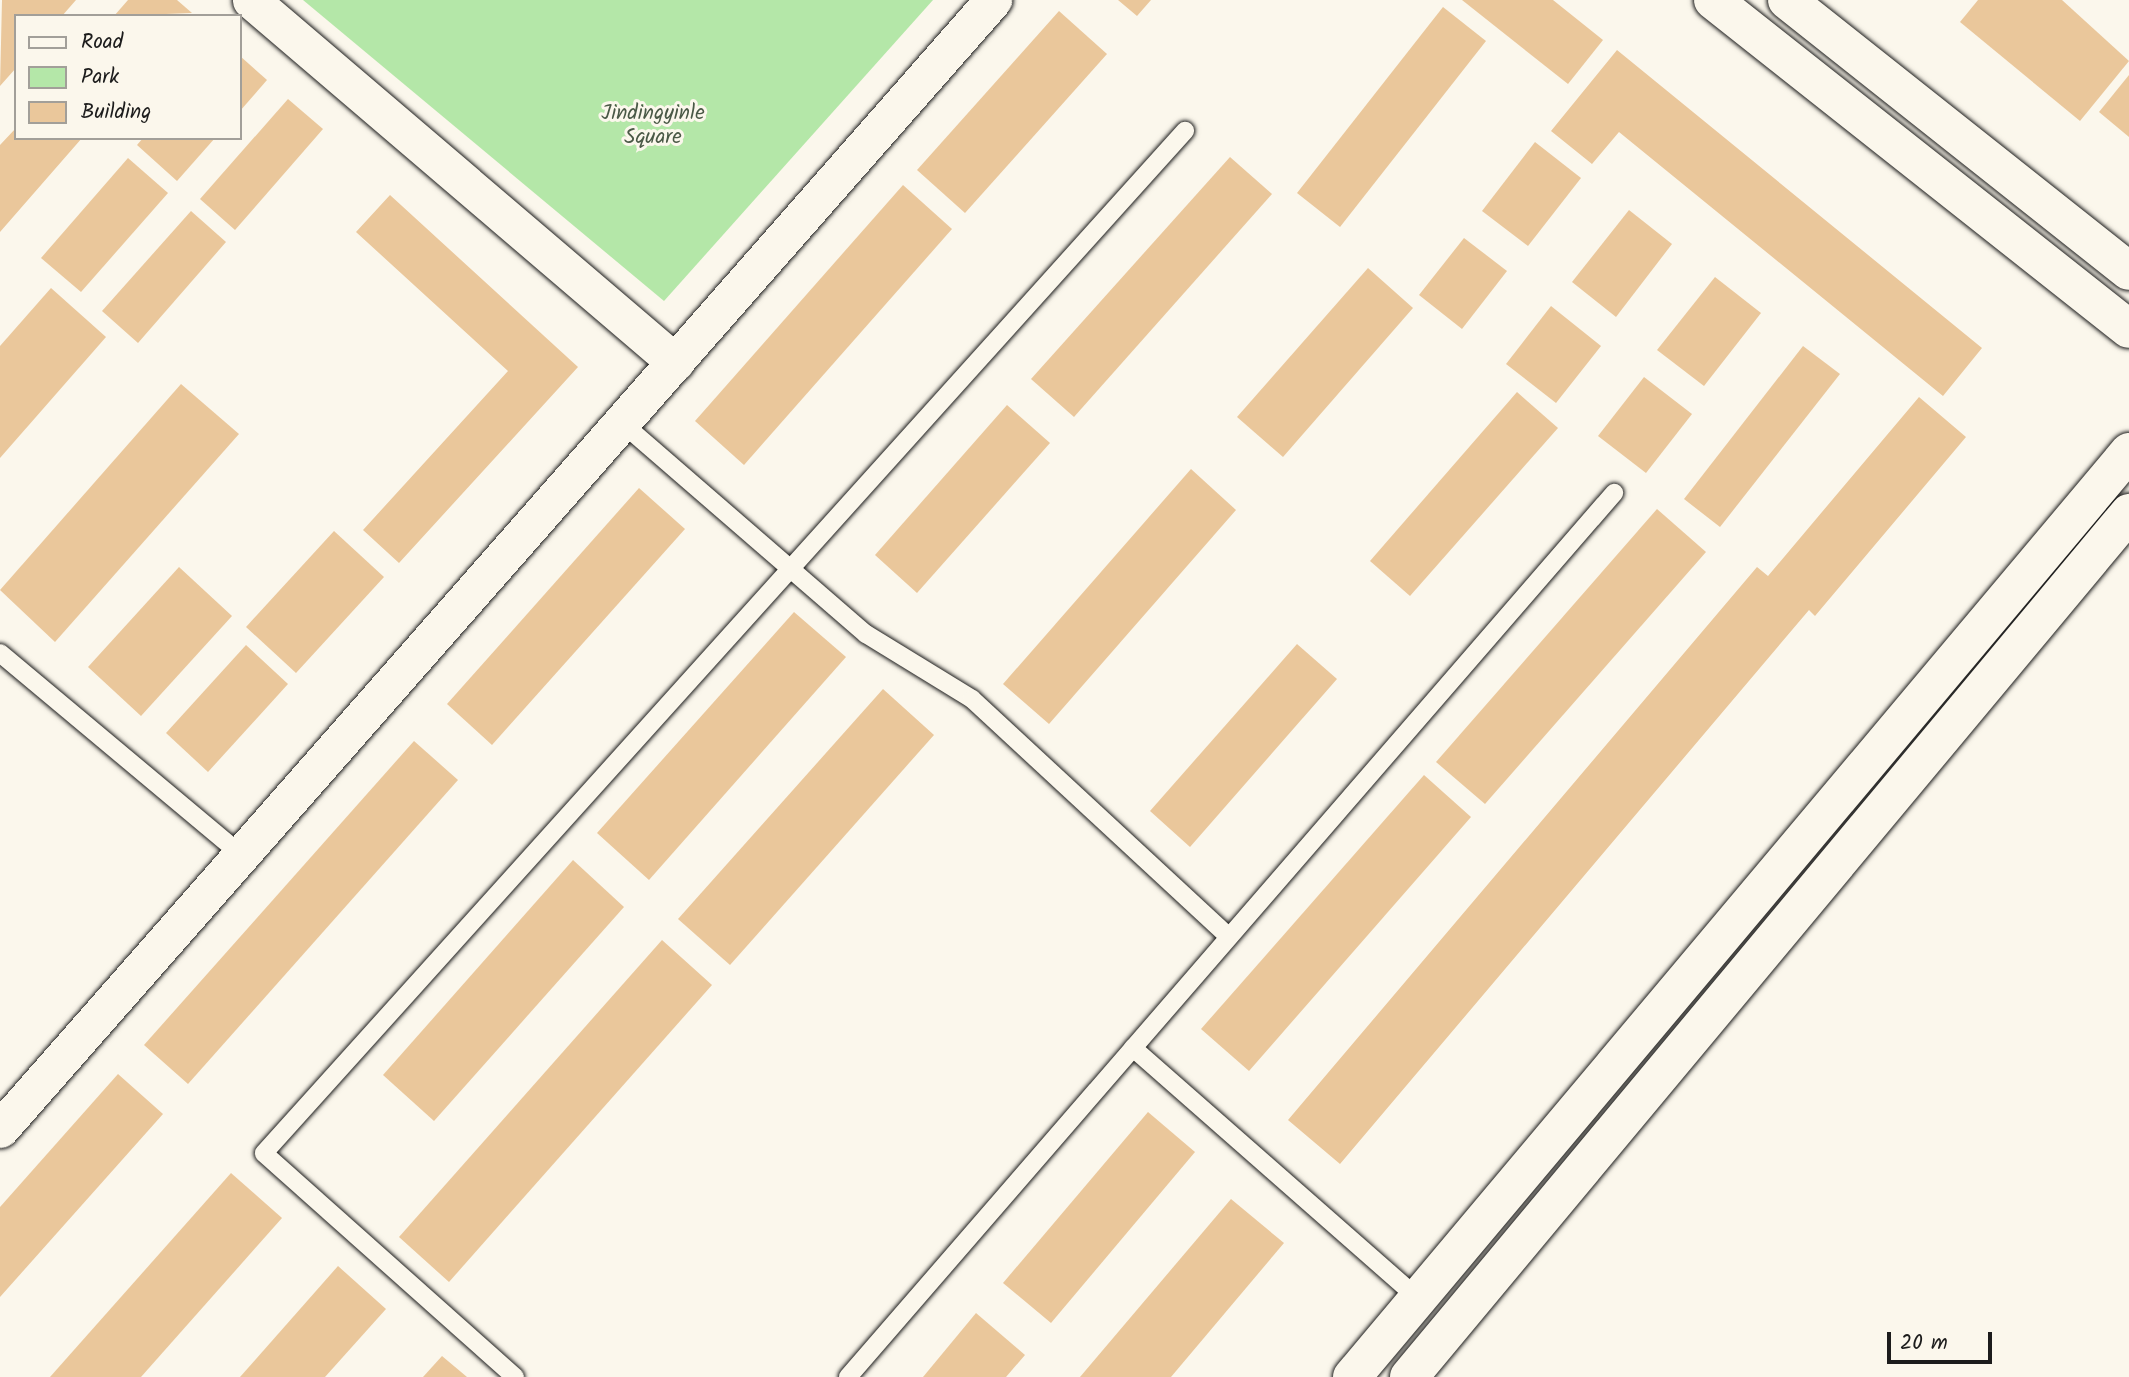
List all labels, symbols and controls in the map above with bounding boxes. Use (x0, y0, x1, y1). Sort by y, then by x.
legend (14, 14, 242, 140)
text: Road (81, 26, 123, 59)
text: Park (81, 61, 119, 94)
text: Building (81, 96, 151, 129)
park label: Jindingyinle Square (601, 101, 705, 151)
scale bar (1891, 1318, 1996, 1362)
text: 20 m (1900, 1327, 1948, 1360)

